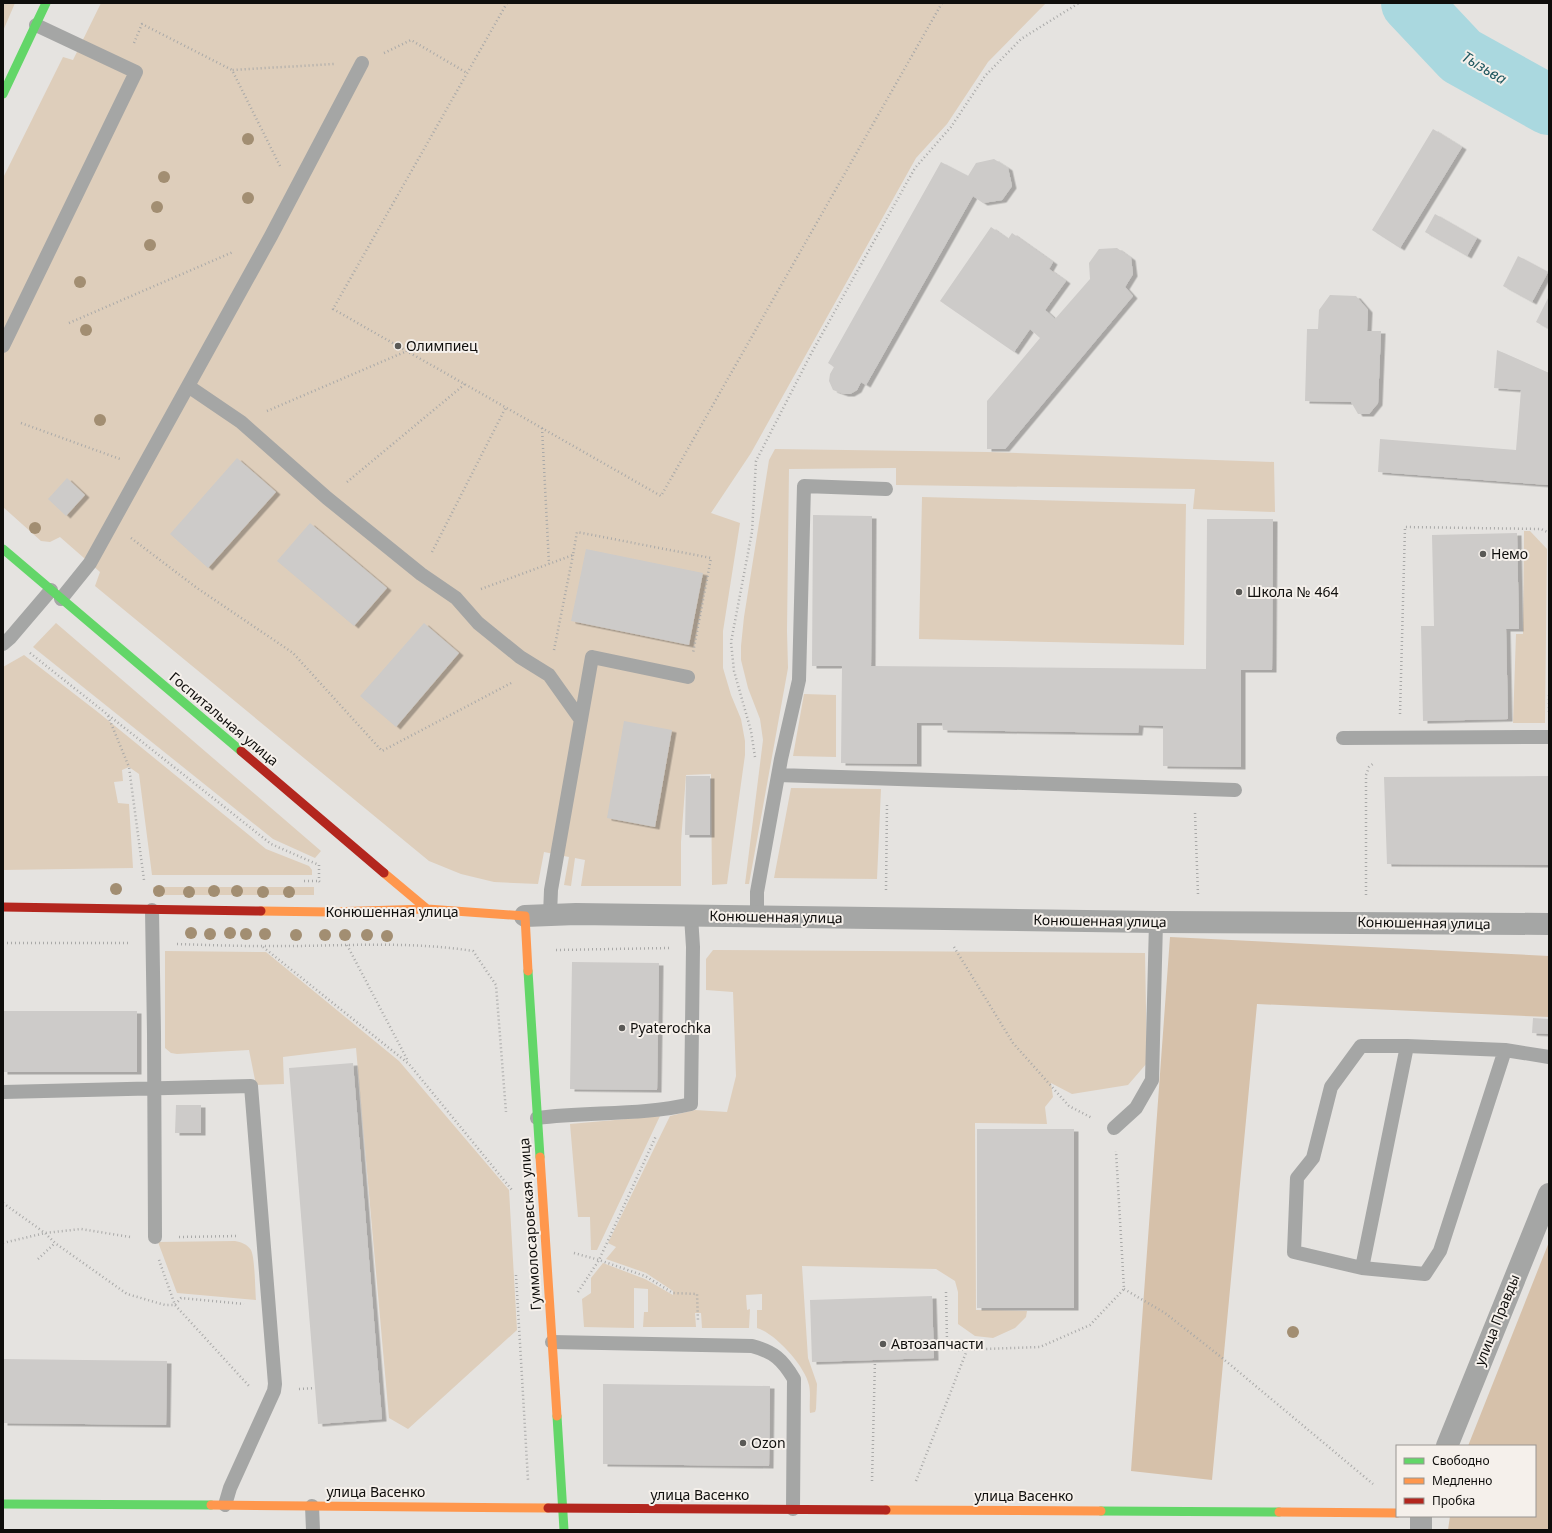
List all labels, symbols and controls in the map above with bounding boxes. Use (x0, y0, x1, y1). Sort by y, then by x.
water label: Тызьва (1458, 46, 1511, 89)
place label: Олимпиец (406, 336, 478, 355)
marker: Олимпиец (393, 341, 403, 351)
place label: Немо (1491, 544, 1528, 563)
marker: Немо (1478, 549, 1488, 559)
place label: Школа № 464 (1247, 582, 1339, 601)
marker: Школа № 464 (1234, 587, 1244, 597)
street label: Госпитальная улица (166, 667, 283, 770)
street label: Конюшенная улица (325, 902, 459, 921)
street label: Конюшенная улица (709, 906, 843, 927)
street label: Конюшенная улица (1033, 910, 1167, 931)
street label: Конюшенная улица (1357, 912, 1491, 933)
place label: Pyaterochka (630, 1018, 711, 1037)
marker: Pyaterochka (617, 1023, 627, 1033)
street label: Гуммолосаровская улица (514, 1137, 545, 1311)
street label: улица Правды (1470, 1271, 1523, 1368)
place label: Автозапчасти (891, 1334, 984, 1353)
marker: Автозапчасти (878, 1339, 888, 1349)
place label: Ozon (751, 1433, 786, 1452)
marker: Ozon (738, 1438, 748, 1448)
legend (1396, 1445, 1536, 1517)
text: Свободно (1432, 1452, 1490, 1469)
text: Медленно (1432, 1472, 1492, 1489)
street label: улица Васенко (327, 1482, 425, 1501)
street label: улица Васенко (651, 1485, 749, 1504)
street label: улица Васенко (975, 1486, 1073, 1505)
text: Пробка (1432, 1492, 1475, 1509)

